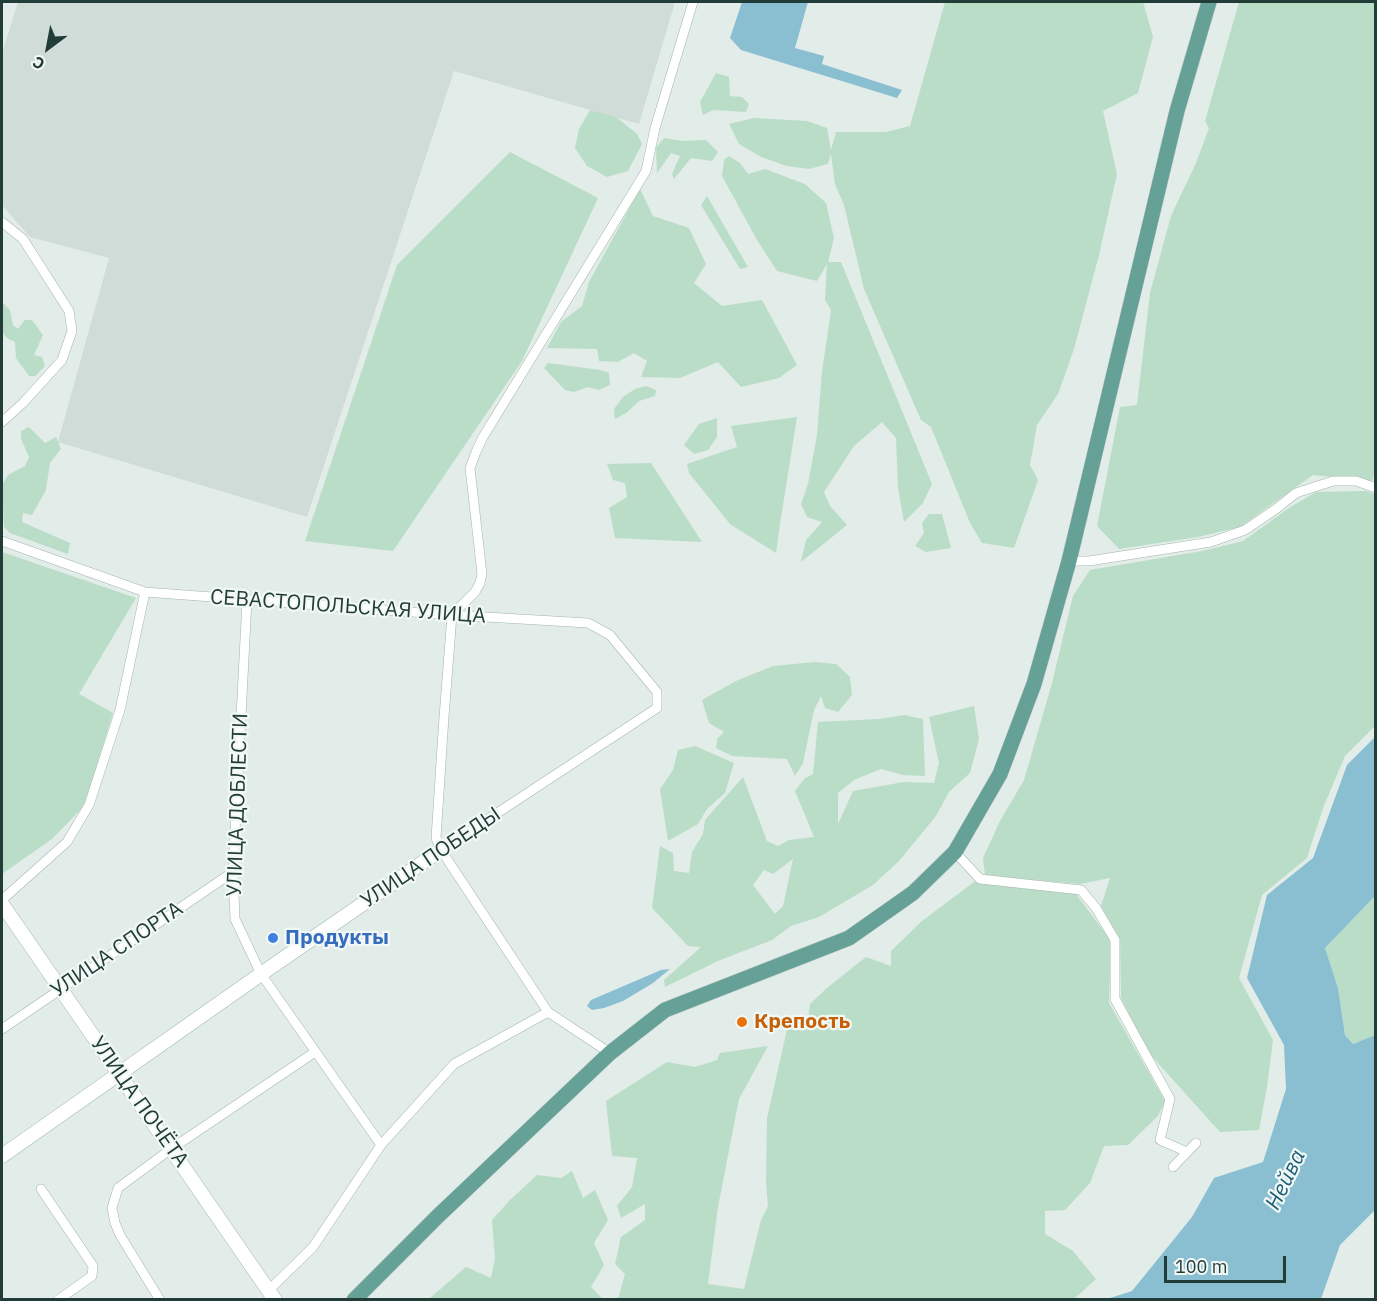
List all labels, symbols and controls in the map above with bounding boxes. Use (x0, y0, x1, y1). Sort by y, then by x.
north arrow (18, 18, 78, 78)
text: С (29, 52, 48, 75)
street label: СЕВАСТОПОЛЬСКАЯ УЛИЦА (209, 585, 487, 629)
street label: УЛИЦА ДОБЛЕСТИ (222, 713, 254, 897)
street label: УЛИЦА ПОБЕДЫ (356, 802, 506, 914)
street label: УЛИЦА СПОРТА (46, 897, 188, 1003)
place label: Продукты (285, 925, 389, 951)
marker: Продукты (266, 931, 280, 945)
place label: Крепость (754, 1009, 850, 1035)
marker: Крепость (735, 1015, 749, 1029)
street label: УЛИЦА ПОЧЁТА (85, 1032, 193, 1172)
water label: Нейва (1260, 1146, 1312, 1214)
scale bar (1167, 1244, 1288, 1282)
text: 100 m (1175, 1255, 1227, 1278)

